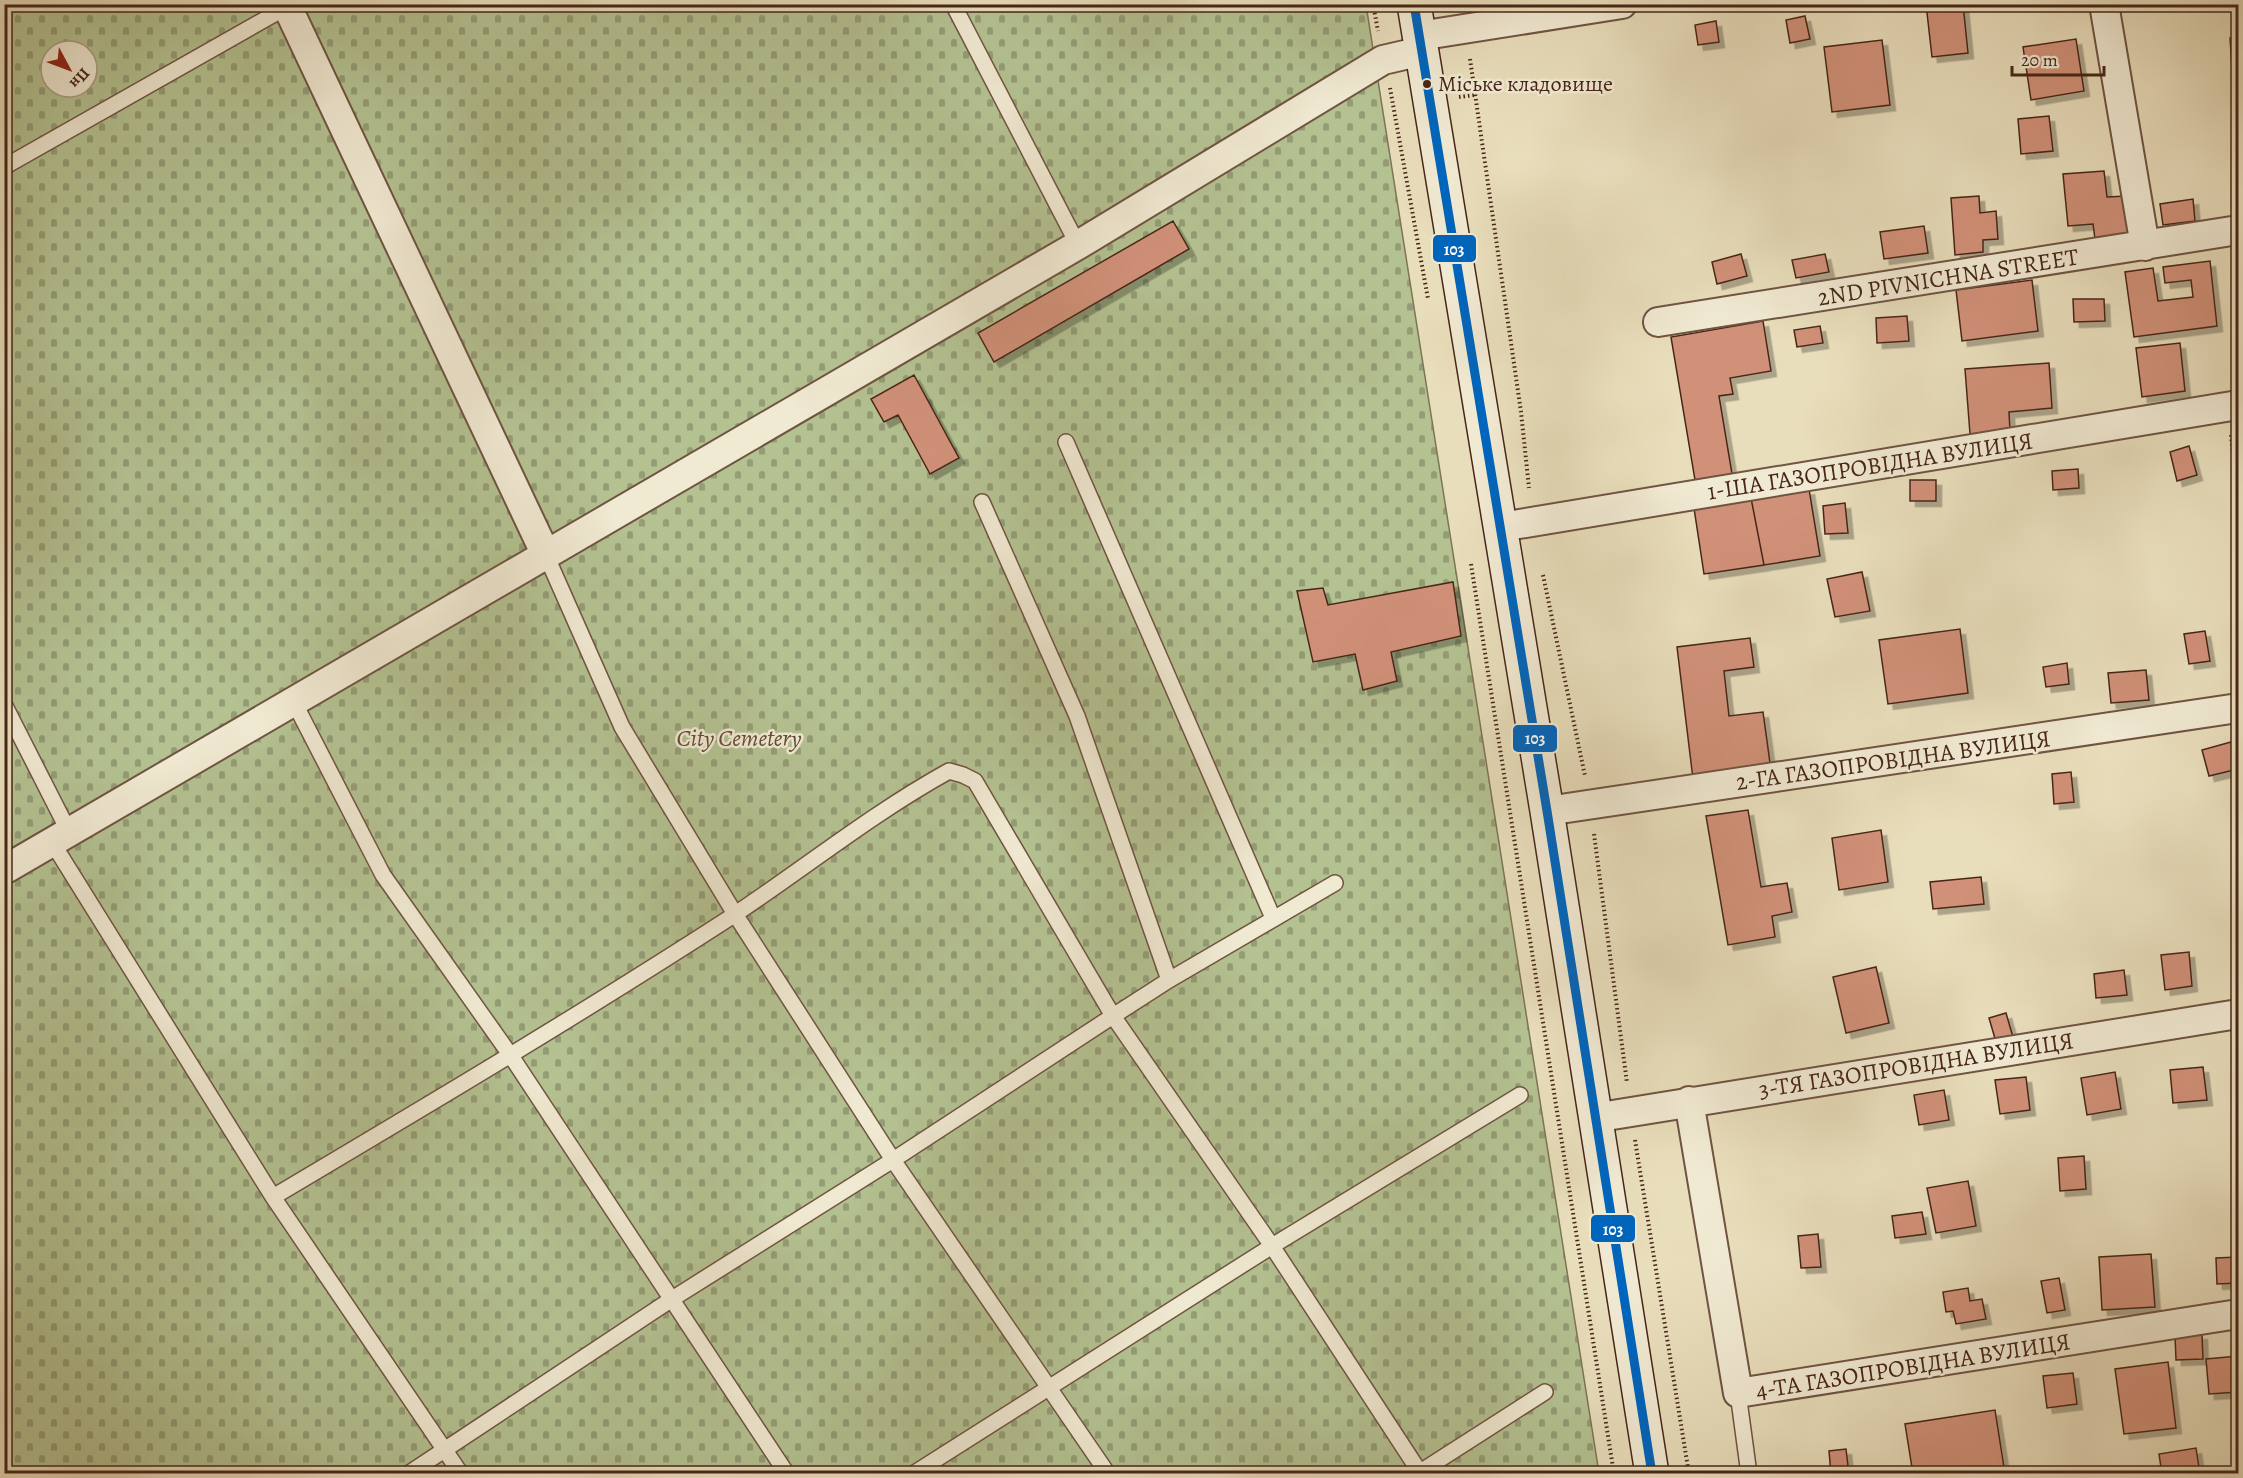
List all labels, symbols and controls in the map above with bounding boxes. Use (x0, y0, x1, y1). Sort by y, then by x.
north arrow (39, 39, 99, 99)
scale bar (2012, 39, 2104, 77)
text: 20 m (2021, 48, 2058, 72)
text: Пн (64, 63, 95, 93)
place label: Міське кладовище (1438, 69, 1613, 99)
marker: Міське кладовище (1421, 78, 1433, 90)
line badge: 103 (1432, 234, 1477, 263)
text: 103 (1444, 239, 1464, 261)
street label: 2ND PIVNICHNA STREET (1815, 241, 2081, 313)
street label: 1-ША ГАЗОПРОВІДНА ВУЛИЦЯ (1705, 424, 2035, 508)
park label: City Cemetery (677, 722, 802, 754)
street label: 2-ГА ГАЗОПРОВІДНА ВУЛИЦЯ (1734, 722, 2052, 798)
line badge: 103 (1512, 724, 1558, 753)
text: 103 (1525, 728, 1545, 750)
street label: 3-ТЯ ГАЗОПРОВІДНА ВУЛИЦЯ (1756, 1024, 2076, 1106)
line badge: 103 (1590, 1214, 1636, 1243)
text: 103 (1603, 1219, 1623, 1241)
street label: 4-ТА ГАЗОПРОВІДНА ВУЛИЦЯ (1753, 1325, 2073, 1407)

